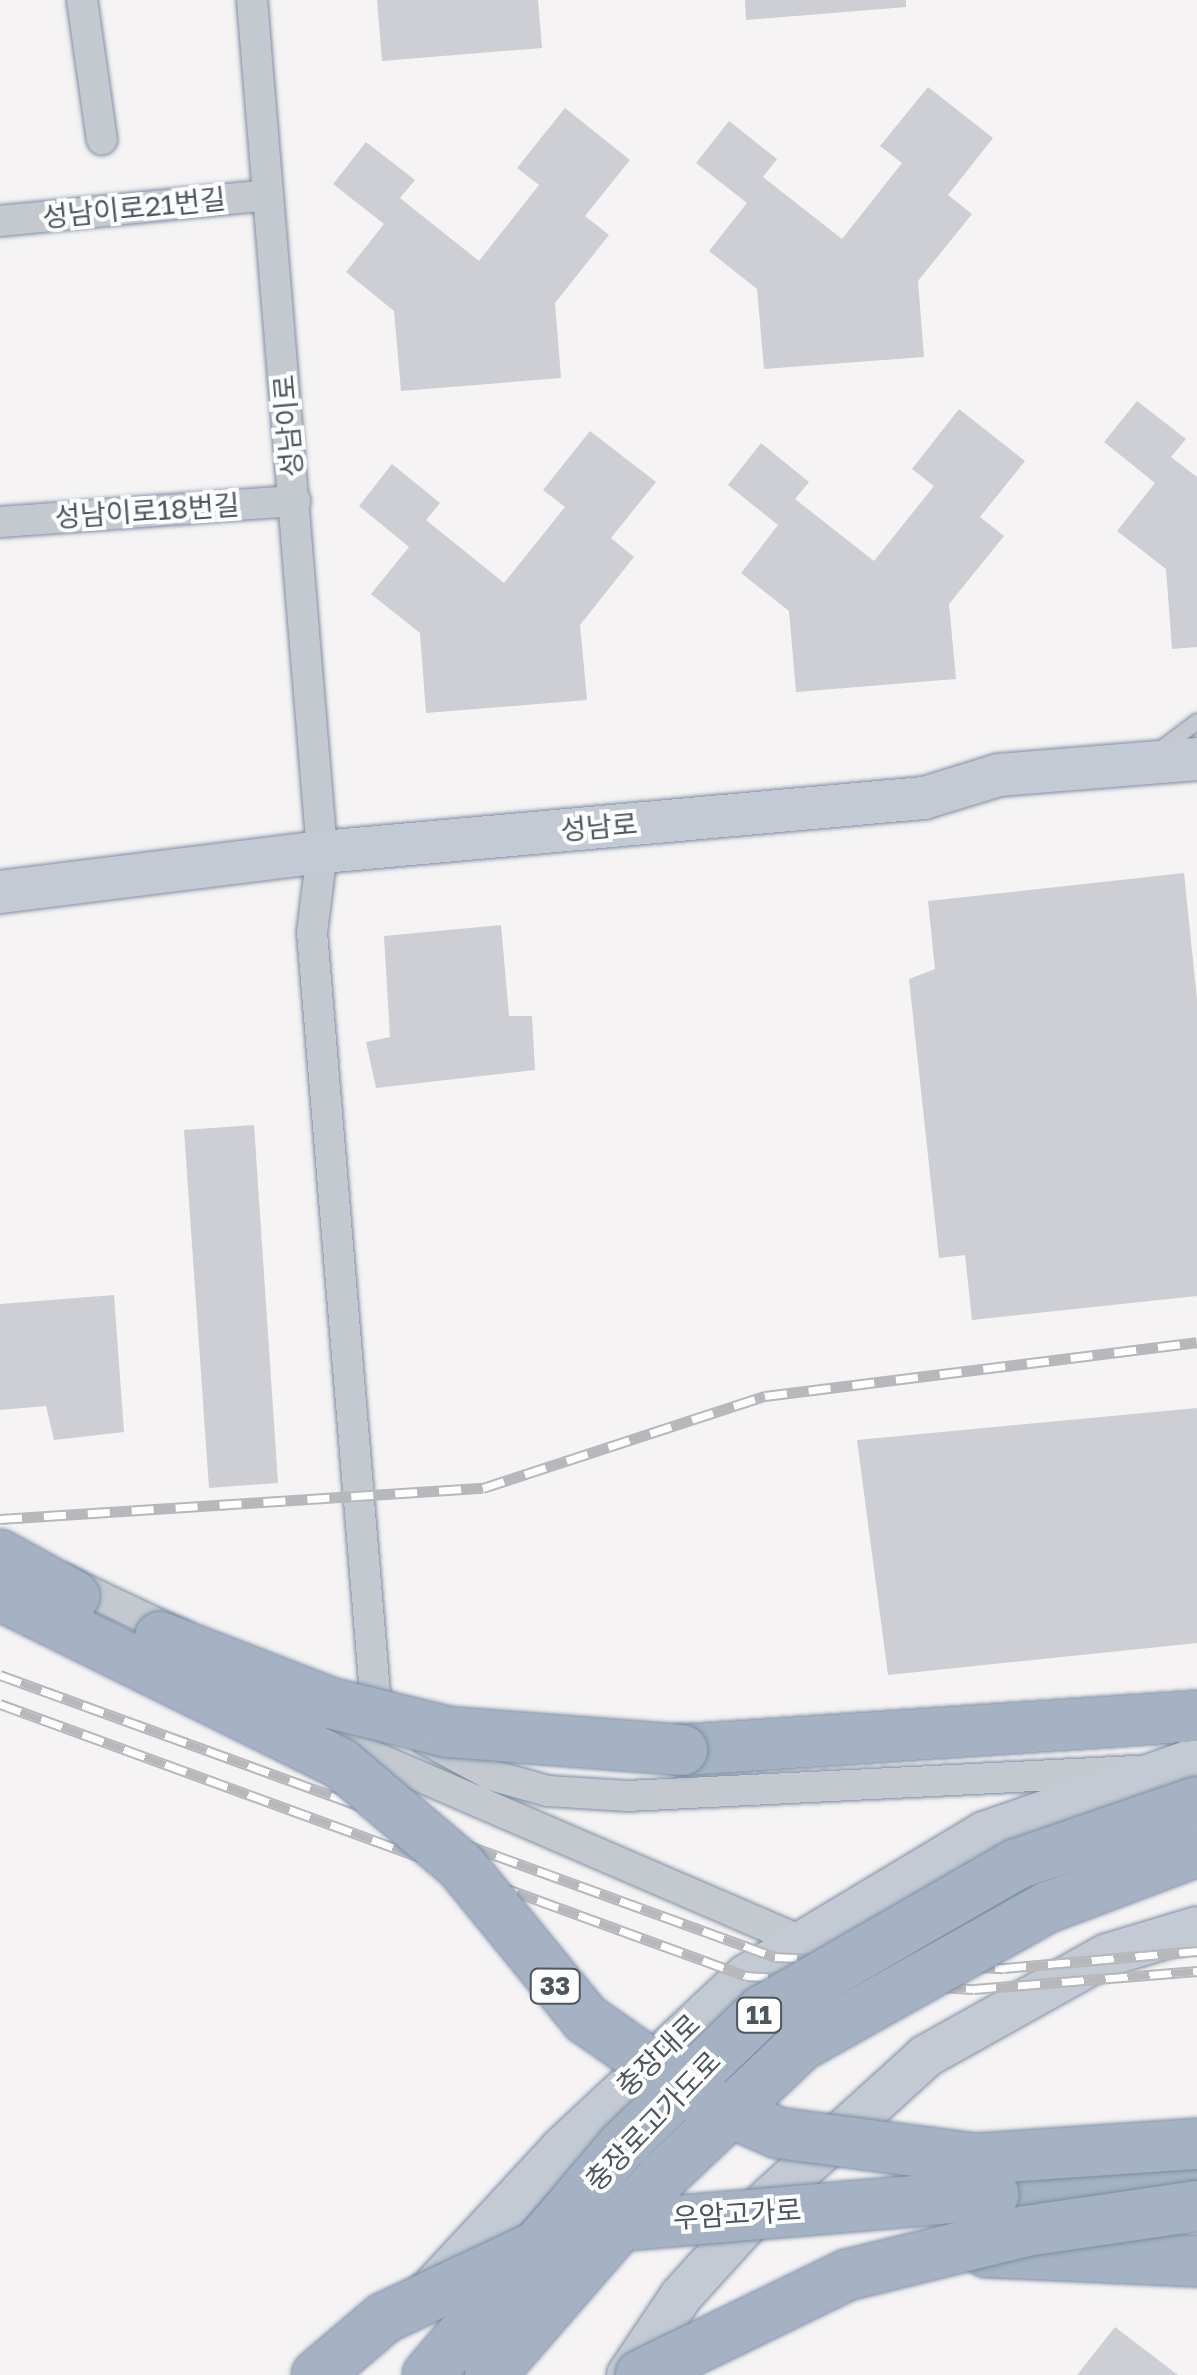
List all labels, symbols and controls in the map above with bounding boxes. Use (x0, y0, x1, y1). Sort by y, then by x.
street label: 성남이로21번길 (41, 182, 227, 234)
street label: 성남이로 (267, 373, 309, 479)
street label: 성남이로18번길 (53, 488, 241, 534)
street label: 성남로 (559, 807, 639, 847)
road number: 33 (528, 1966, 582, 2006)
road number: 11 (734, 1995, 784, 2035)
street label: 충장대로 (609, 2007, 707, 2103)
street label: 충장로고가도로 (578, 2044, 728, 2198)
street label: 우암고가로 (672, 2193, 802, 2235)

